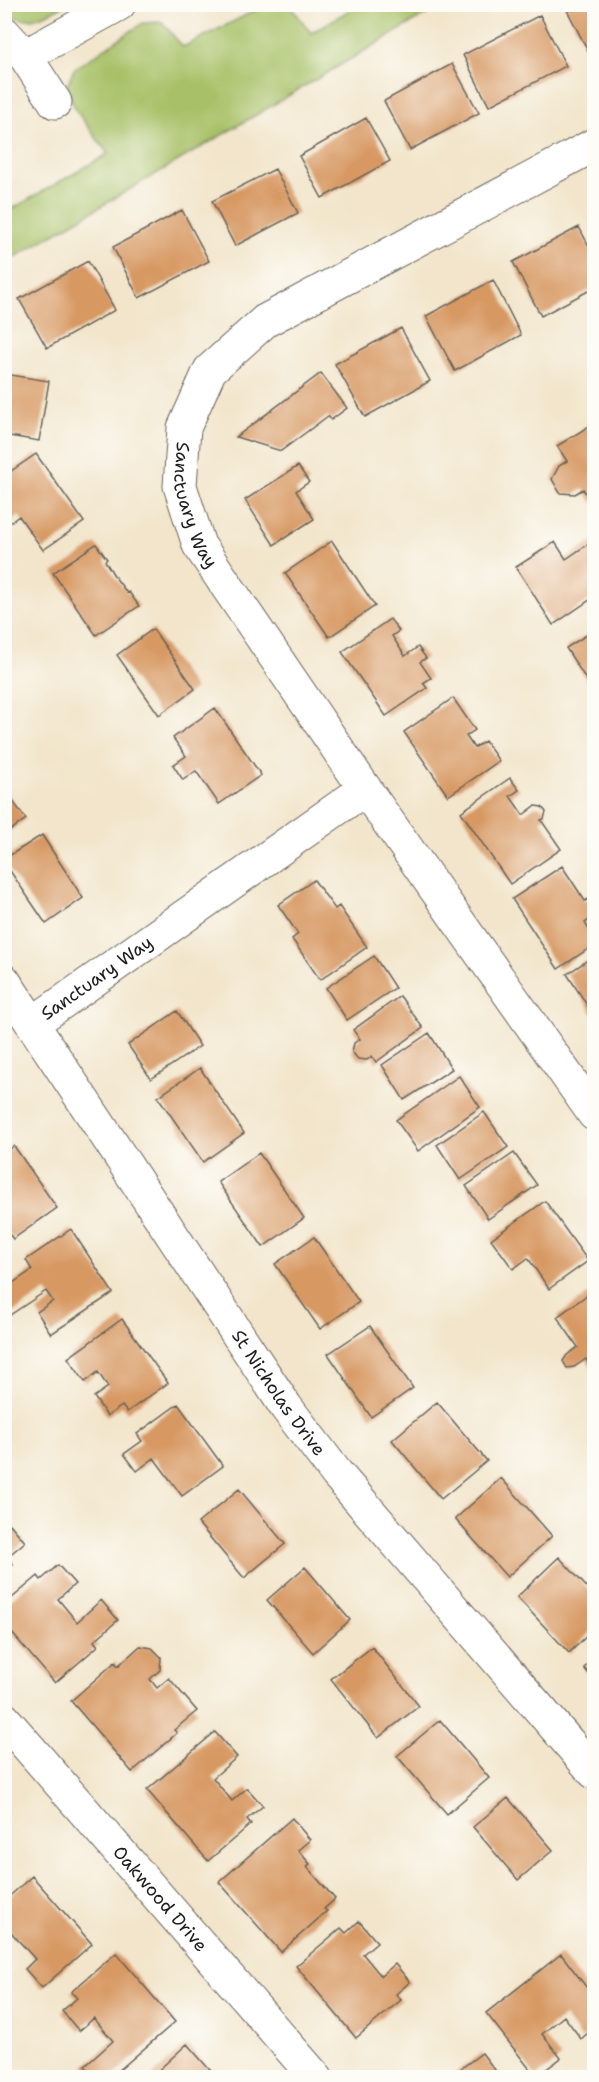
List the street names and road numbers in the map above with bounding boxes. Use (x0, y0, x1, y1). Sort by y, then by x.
street label: Sanctuary Way (167, 441, 223, 573)
street label: Sanctuary Way (36, 930, 157, 1026)
street label: St Nicholas Drive (226, 1325, 331, 1461)
street label: Oakwood Drive (107, 1840, 213, 1957)

